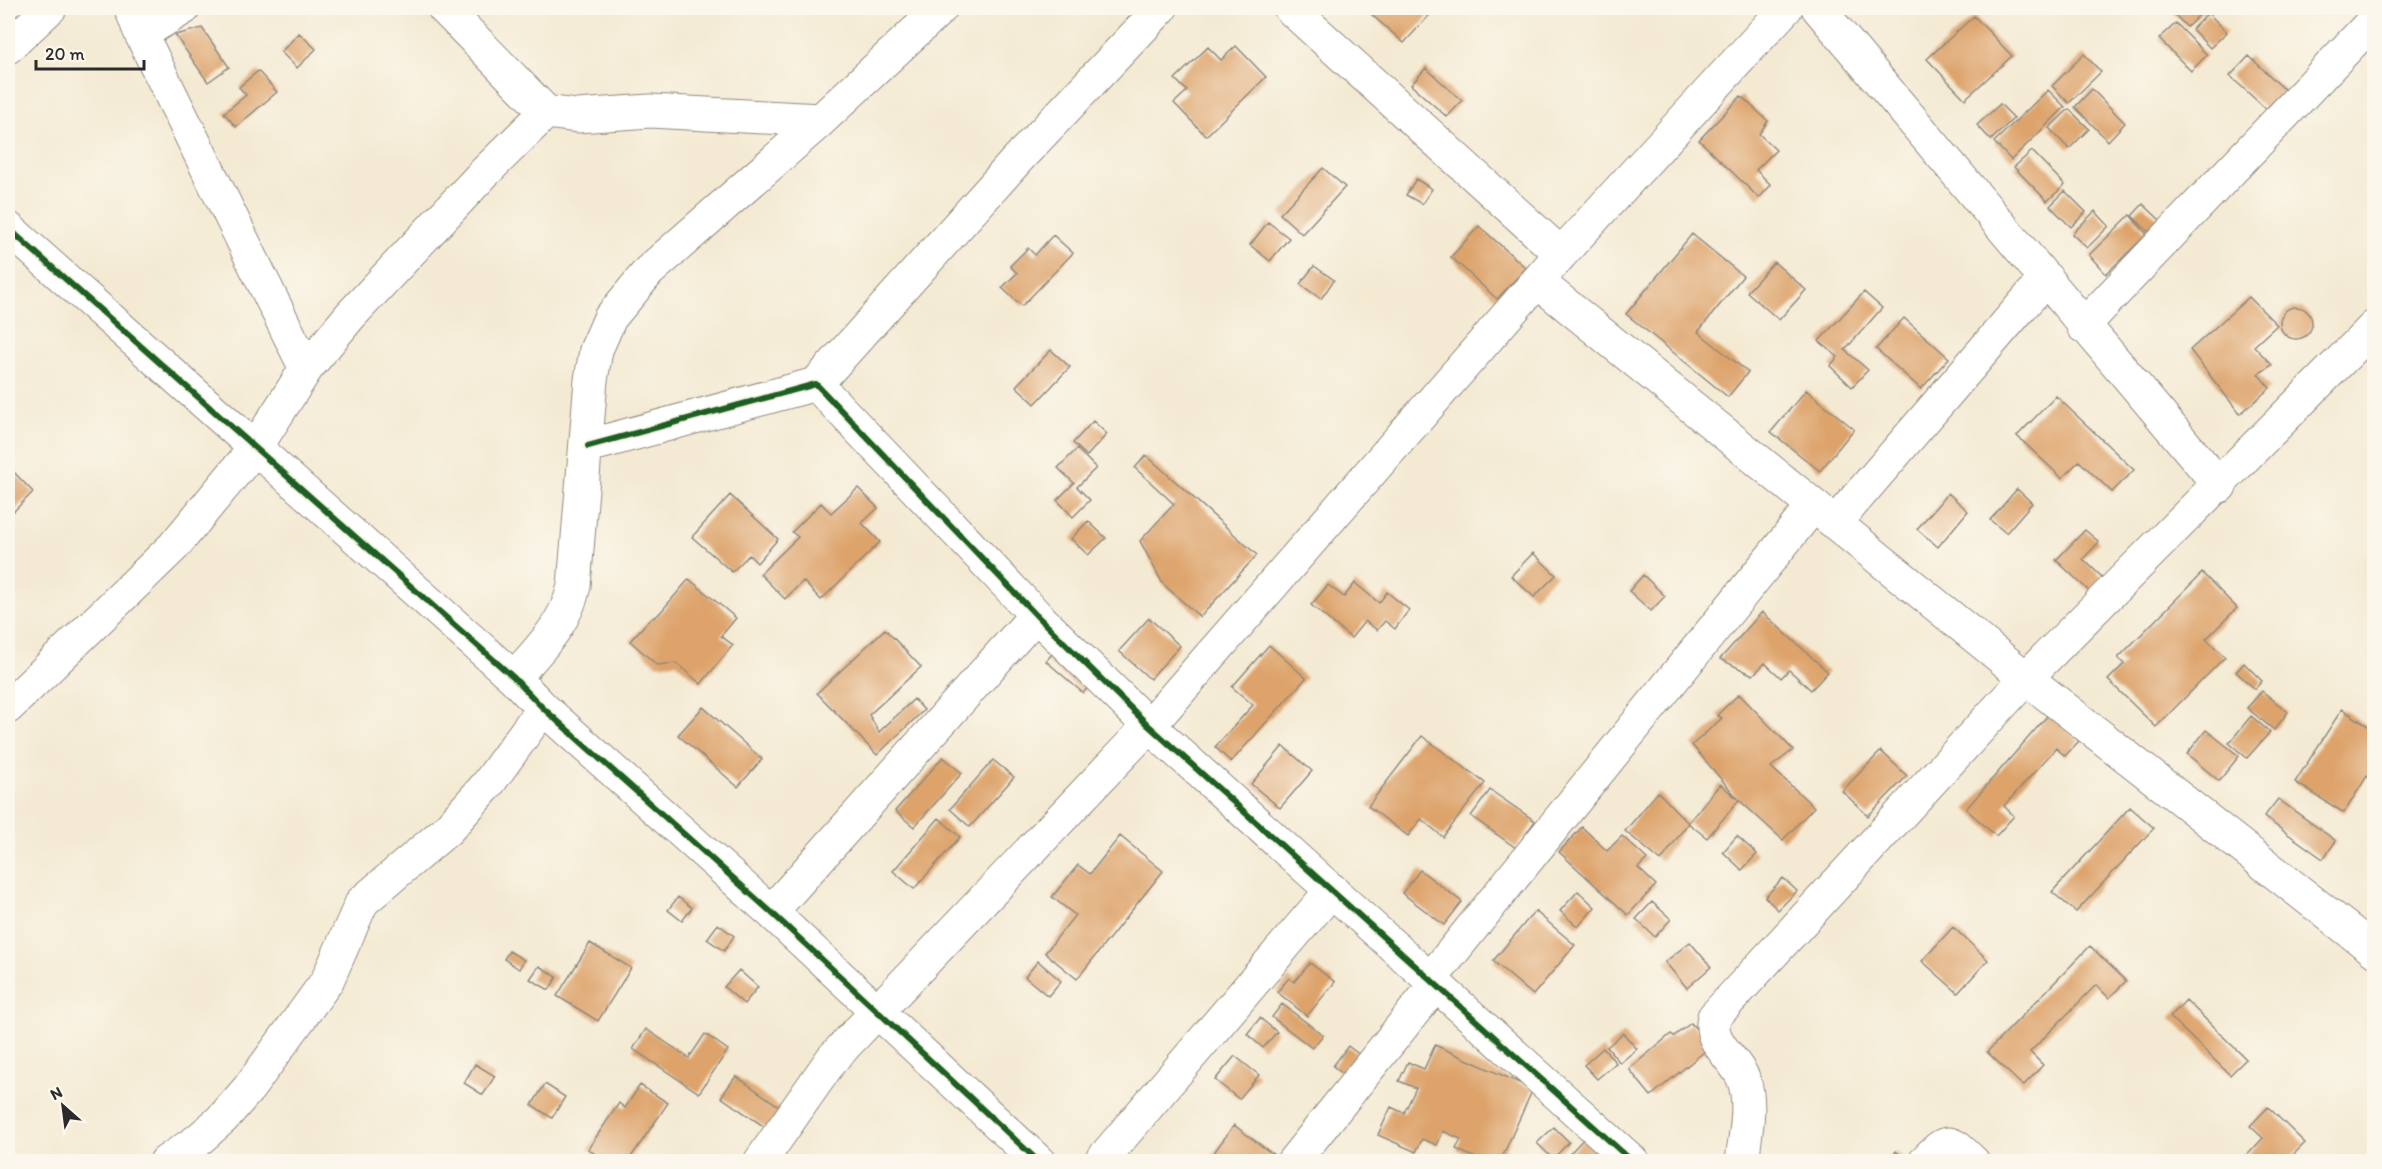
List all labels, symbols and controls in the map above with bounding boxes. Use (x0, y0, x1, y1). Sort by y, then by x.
scale bar (36, 33, 144, 71)
text: 20 m (45, 43, 85, 65)
north arrow (33, 1076, 93, 1136)
text: N (47, 1082, 65, 1104)

